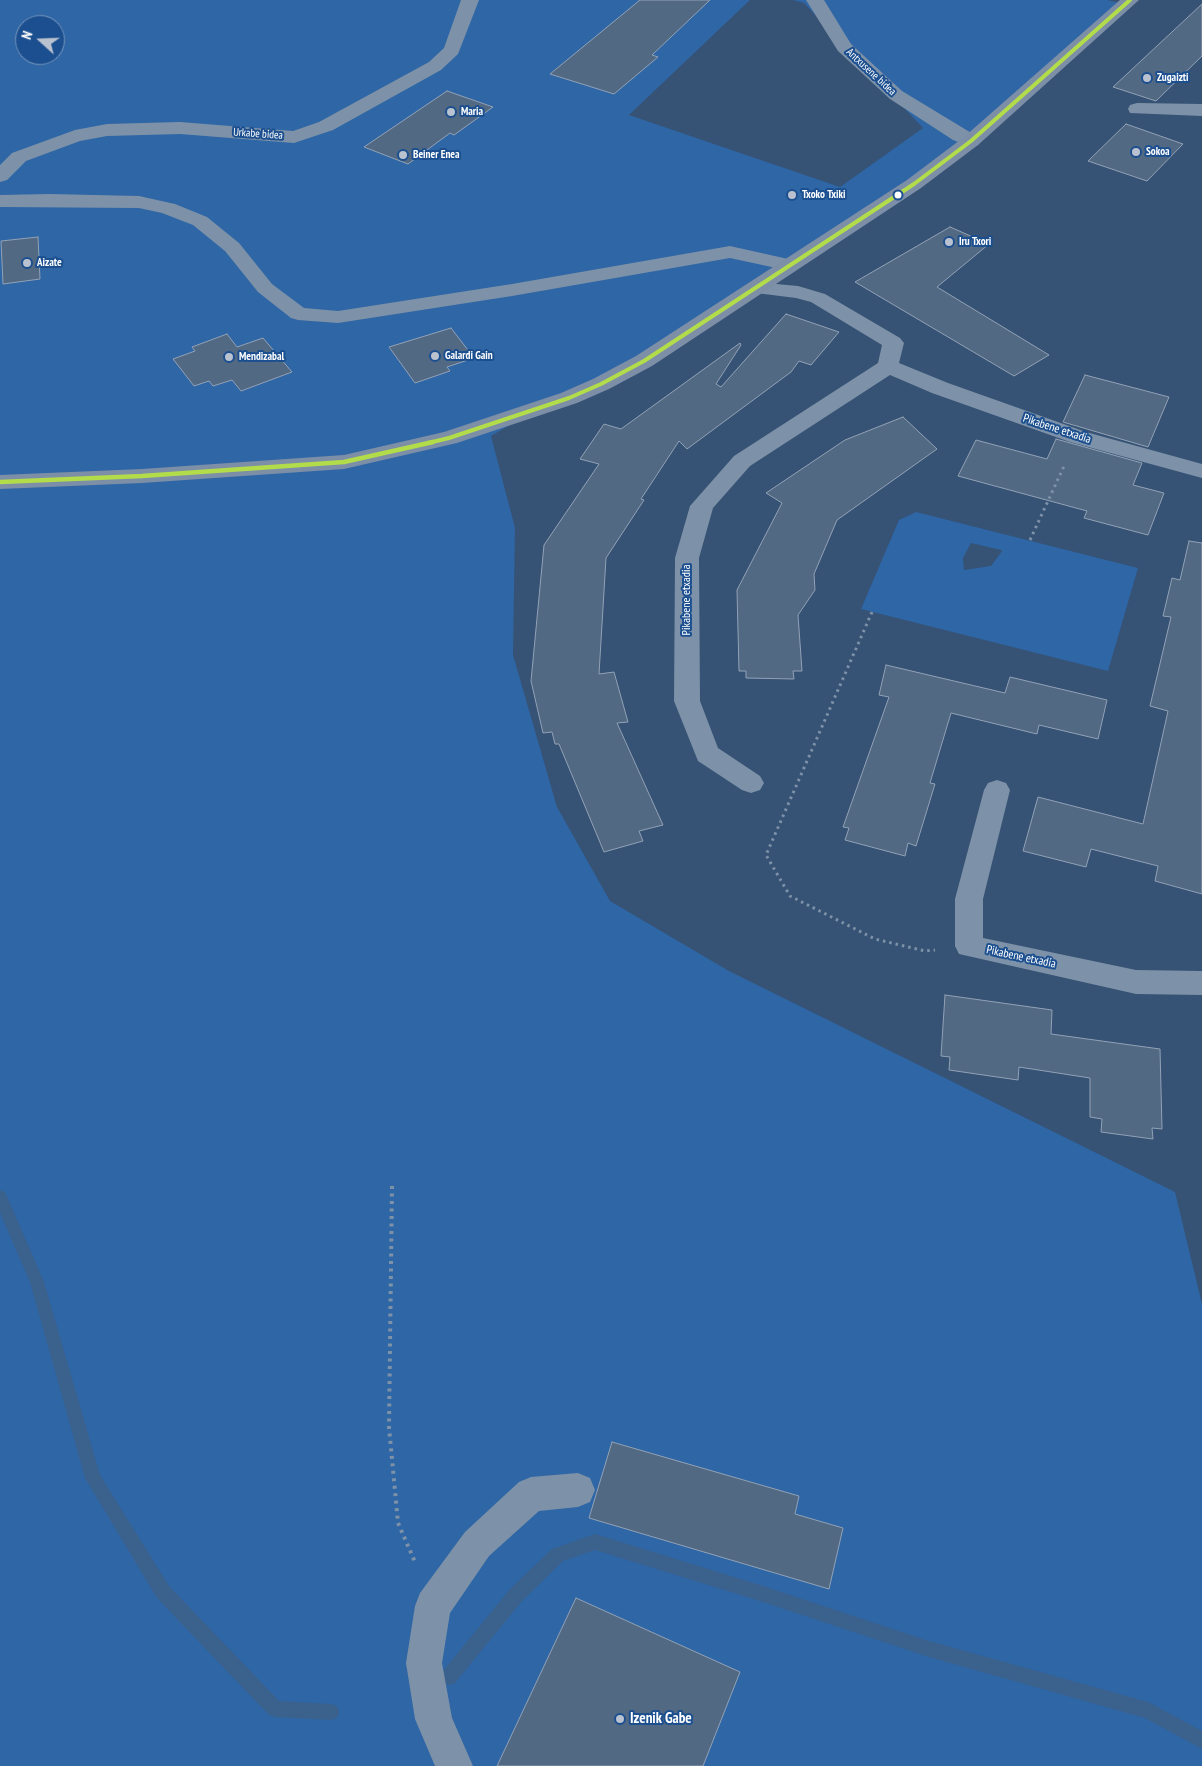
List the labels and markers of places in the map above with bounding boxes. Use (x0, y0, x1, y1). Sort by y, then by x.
place label: Zugaizti (1157, 71, 1188, 85)
marker: Zugaizti (1141, 72, 1153, 84)
place label: Maria (461, 105, 483, 119)
marker: Maria (445, 106, 457, 118)
place label: Sokoa (1146, 145, 1170, 159)
marker: Sokoa (1130, 146, 1142, 158)
place label: Beiner Enea (413, 148, 460, 162)
marker: Beiner Enea (397, 149, 409, 161)
place label: Txoko Txiki (802, 188, 846, 202)
marker: Txoko Txiki (786, 189, 798, 201)
unlabelled marker (893, 190, 903, 200)
place label: Iru Txori (959, 235, 991, 249)
marker: Iru Txori (943, 236, 955, 248)
place label: Aizate (37, 256, 62, 270)
marker: Aizate (21, 257, 33, 269)
place label: Galardi Gain (445, 349, 493, 363)
place label: Mendizabal (239, 350, 284, 364)
marker: Galardi Gain (429, 350, 441, 362)
marker: Mendizabal (223, 351, 235, 363)
place label: Izenik Gabe (630, 1710, 692, 1728)
marker: Izenik Gabe (614, 1713, 626, 1725)

